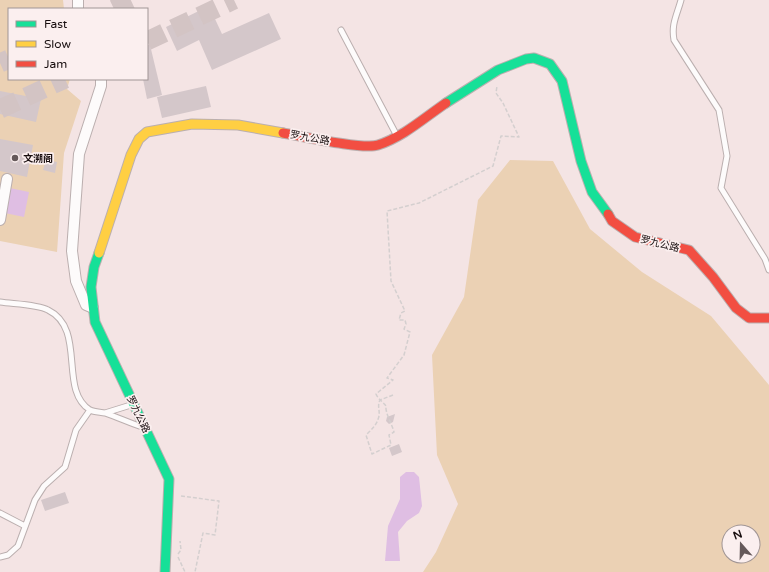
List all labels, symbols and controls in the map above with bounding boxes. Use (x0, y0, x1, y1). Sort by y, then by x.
legend (8, 8, 148, 80)
text: Fast (44, 17, 68, 31)
text: Slow (44, 37, 71, 51)
text: Jam (44, 57, 67, 71)
street label: 罗九公路 (289, 129, 331, 147)
marker: 文溯阁 (10, 153, 20, 163)
place label: 文溯阁 (23, 153, 53, 165)
street label: 罗九公路 (639, 233, 681, 255)
street label: 罗九公路 (124, 394, 152, 435)
north arrow (721, 524, 761, 564)
text: N (731, 527, 744, 543)

